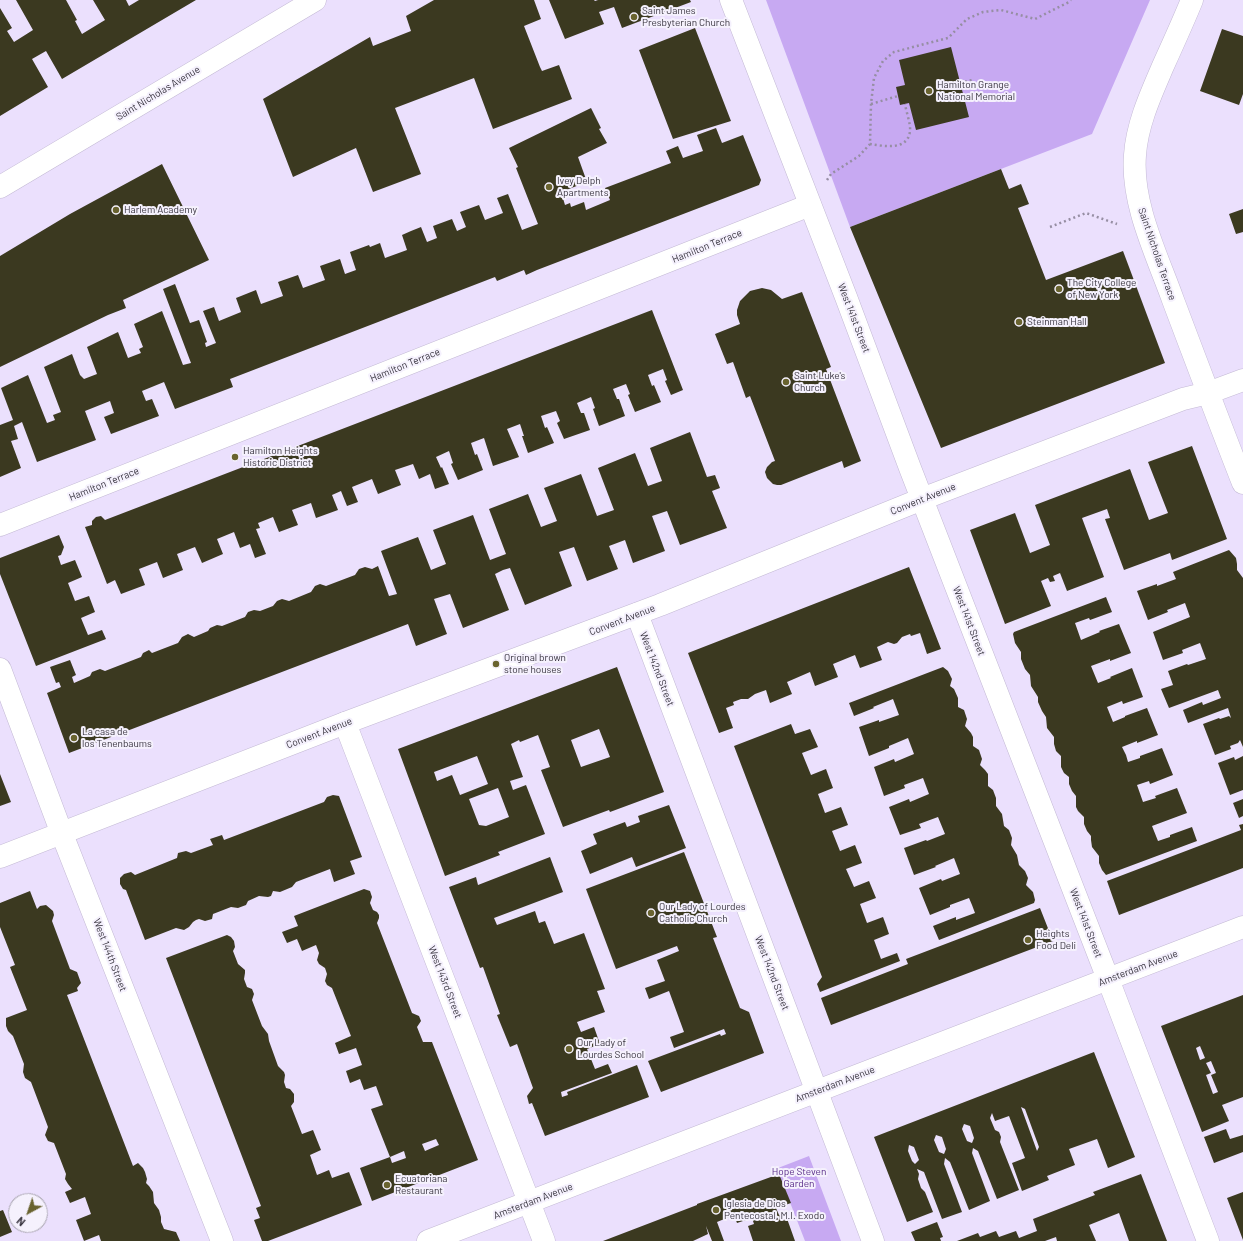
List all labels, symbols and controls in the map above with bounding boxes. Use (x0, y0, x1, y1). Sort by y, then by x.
place label: Saint James Presbyterian Church (642, 5, 730, 28)
marker: Saint James Presbyterian Church (629, 12, 639, 22)
street label: Saint Nicholas Avenue (114, 63, 202, 123)
place label: Hamilton Grange National Memorial (937, 79, 1015, 102)
marker: Hamilton Grange National Memorial (924, 86, 934, 96)
place label: Ivey Delph Apartments (557, 175, 608, 198)
marker: Ivey Delph Apartments (544, 182, 554, 192)
place label: Harlem Academy (124, 204, 197, 216)
marker: Harlem Academy (111, 205, 121, 215)
street label: Saint Nicholas Terrace (1136, 206, 1178, 302)
street label: Hamilton Terrace (670, 227, 744, 265)
place label: The City College of New York (1067, 277, 1136, 300)
street label: West 141st Street (835, 282, 873, 354)
marker: The City College of New York (1054, 284, 1064, 294)
place label: Steinman Hall (1027, 316, 1087, 328)
marker: Steinman Hall (1014, 317, 1024, 327)
street label: Hamilton Terrace (368, 346, 442, 384)
place label: Saint Luke's Church (794, 370, 845, 394)
marker: Saint Luke's Church (781, 377, 791, 387)
place label: Hamilton Heights Historic District (243, 445, 318, 468)
marker: Hamilton Heights Historic District (230, 452, 240, 462)
street label: Hamilton Terrace (67, 465, 141, 503)
street label: Convent Avenue (889, 480, 957, 518)
street label: West 141st Street (950, 585, 988, 657)
street label: Convent Avenue (587, 602, 657, 638)
street label: West 142nd Street (637, 630, 677, 708)
place label: Original brown stone houses (504, 652, 566, 676)
marker: Original brown stone houses (491, 659, 501, 669)
street label: Convent Avenue (284, 715, 354, 751)
place label: La casa de los Tenenbaums (82, 726, 152, 750)
marker: La casa de los Tenenbaums (69, 733, 79, 743)
street label: West 141st Street (1067, 887, 1105, 959)
place label: Our Lady of Lourdes Catholic Church (659, 901, 746, 924)
marker: Our Lady of Lourdes Catholic Church (646, 908, 656, 918)
street label: West 144th Street (91, 917, 129, 993)
place label: Heights Food Deli (1036, 928, 1076, 952)
street label: West 142nd Street (752, 934, 792, 1012)
marker: Heights Food Deli (1023, 935, 1033, 945)
street label: West 143rd Street (426, 944, 464, 1020)
street label: Amsterdam Avenue (1097, 947, 1179, 989)
place label: Our Lady of Lourdes School (577, 1037, 644, 1060)
marker: Our Lady of Lourdes School (564, 1044, 574, 1054)
street label: Amsterdam Avenue (794, 1063, 876, 1105)
park label: Hope Steven Garden (772, 1166, 826, 1190)
place label: Ecuatoriana Restaurant (395, 1173, 447, 1196)
marker: Ecuatoriana Restaurant (382, 1180, 392, 1190)
street label: Amsterdam Avenue (492, 1180, 574, 1222)
north arrow (8, 1193, 48, 1233)
place label: Iglesia de Dios Pentecostal, M.I. Exodo (724, 1198, 825, 1222)
marker: Iglesia de Dios Pentecostal, M.I. Exodo (711, 1205, 721, 1215)
text: N (14, 1214, 28, 1229)

